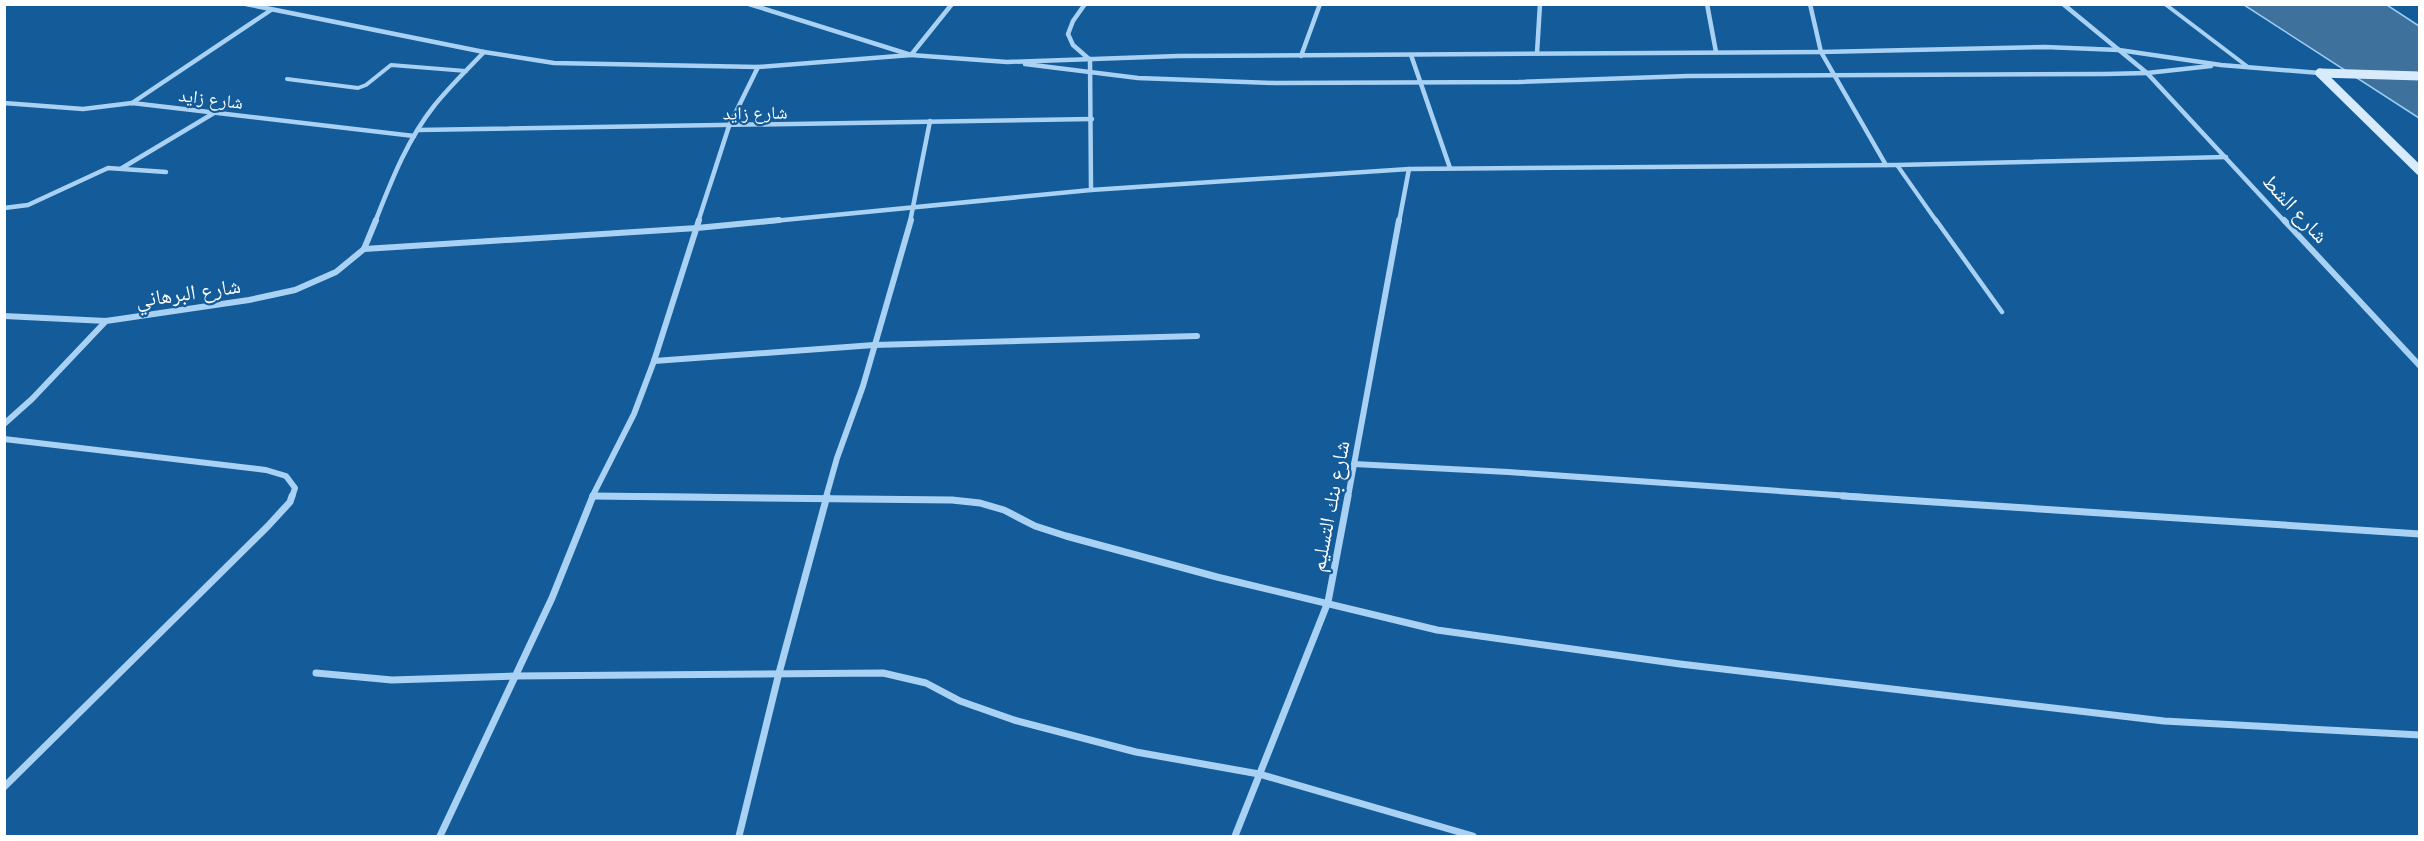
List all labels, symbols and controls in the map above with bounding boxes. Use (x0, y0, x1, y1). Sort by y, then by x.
street label: شارع زايد (177, 82, 245, 114)
street label: شارع زايد (722, 99, 788, 125)
street label: شارع الشط (2257, 167, 2335, 249)
street label: شارع البرهاني (134, 271, 243, 317)
street label: شارع بنك التسليم (1303, 438, 1356, 574)

